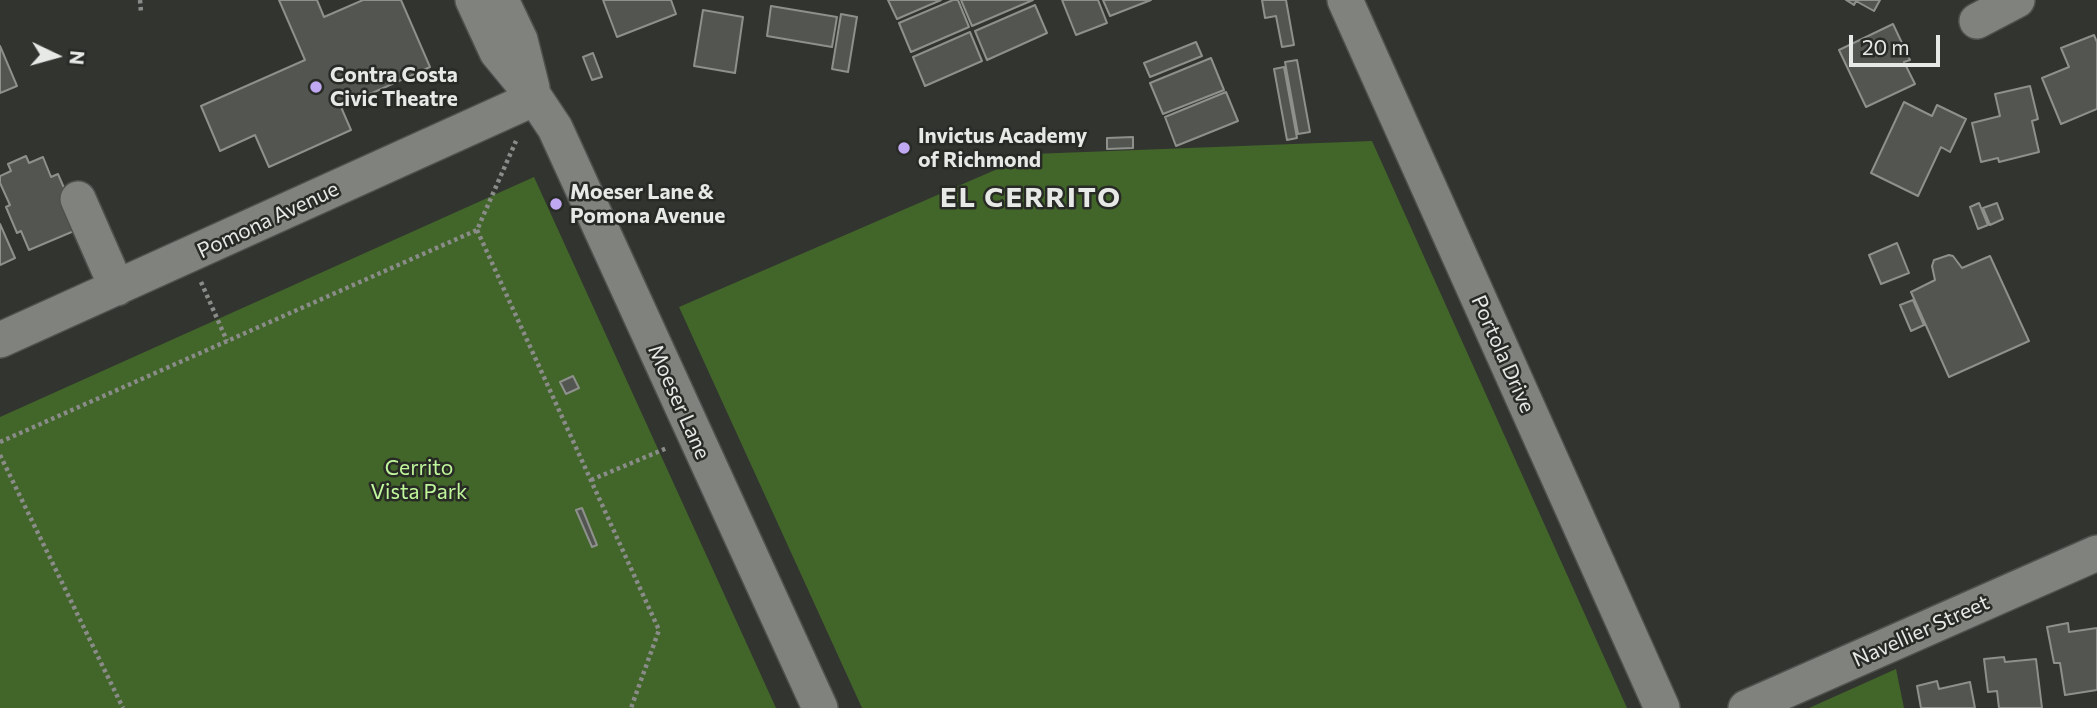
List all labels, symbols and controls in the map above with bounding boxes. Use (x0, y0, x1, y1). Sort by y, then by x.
north arrow (21, 21, 91, 91)
scale bar (1852, 21, 1943, 65)
text: 20 m (1862, 34, 1910, 59)
text: N (65, 50, 89, 66)
place label: Contra Costa Civic Theatre (330, 62, 458, 112)
marker: Contra Costa Civic Theatre (308, 79, 324, 95)
place label: Invictus Academy of Richmond (918, 123, 1087, 173)
marker: Invictus Academy of Richmond (896, 140, 912, 156)
street label: Pomona Avenue (193, 176, 343, 264)
place label: Moeser Lane & Pomona Avenue (570, 179, 725, 229)
district label: EL CERRITO (941, 181, 1121, 215)
marker: Moeser Lane & Pomona Avenue (548, 196, 564, 212)
street label: Portola Drive (1466, 291, 1540, 417)
street label: Moeser Lane (643, 341, 715, 463)
park label: Cerrito Vista Park (371, 455, 467, 505)
street label: Navellier Street (1849, 590, 1993, 672)

